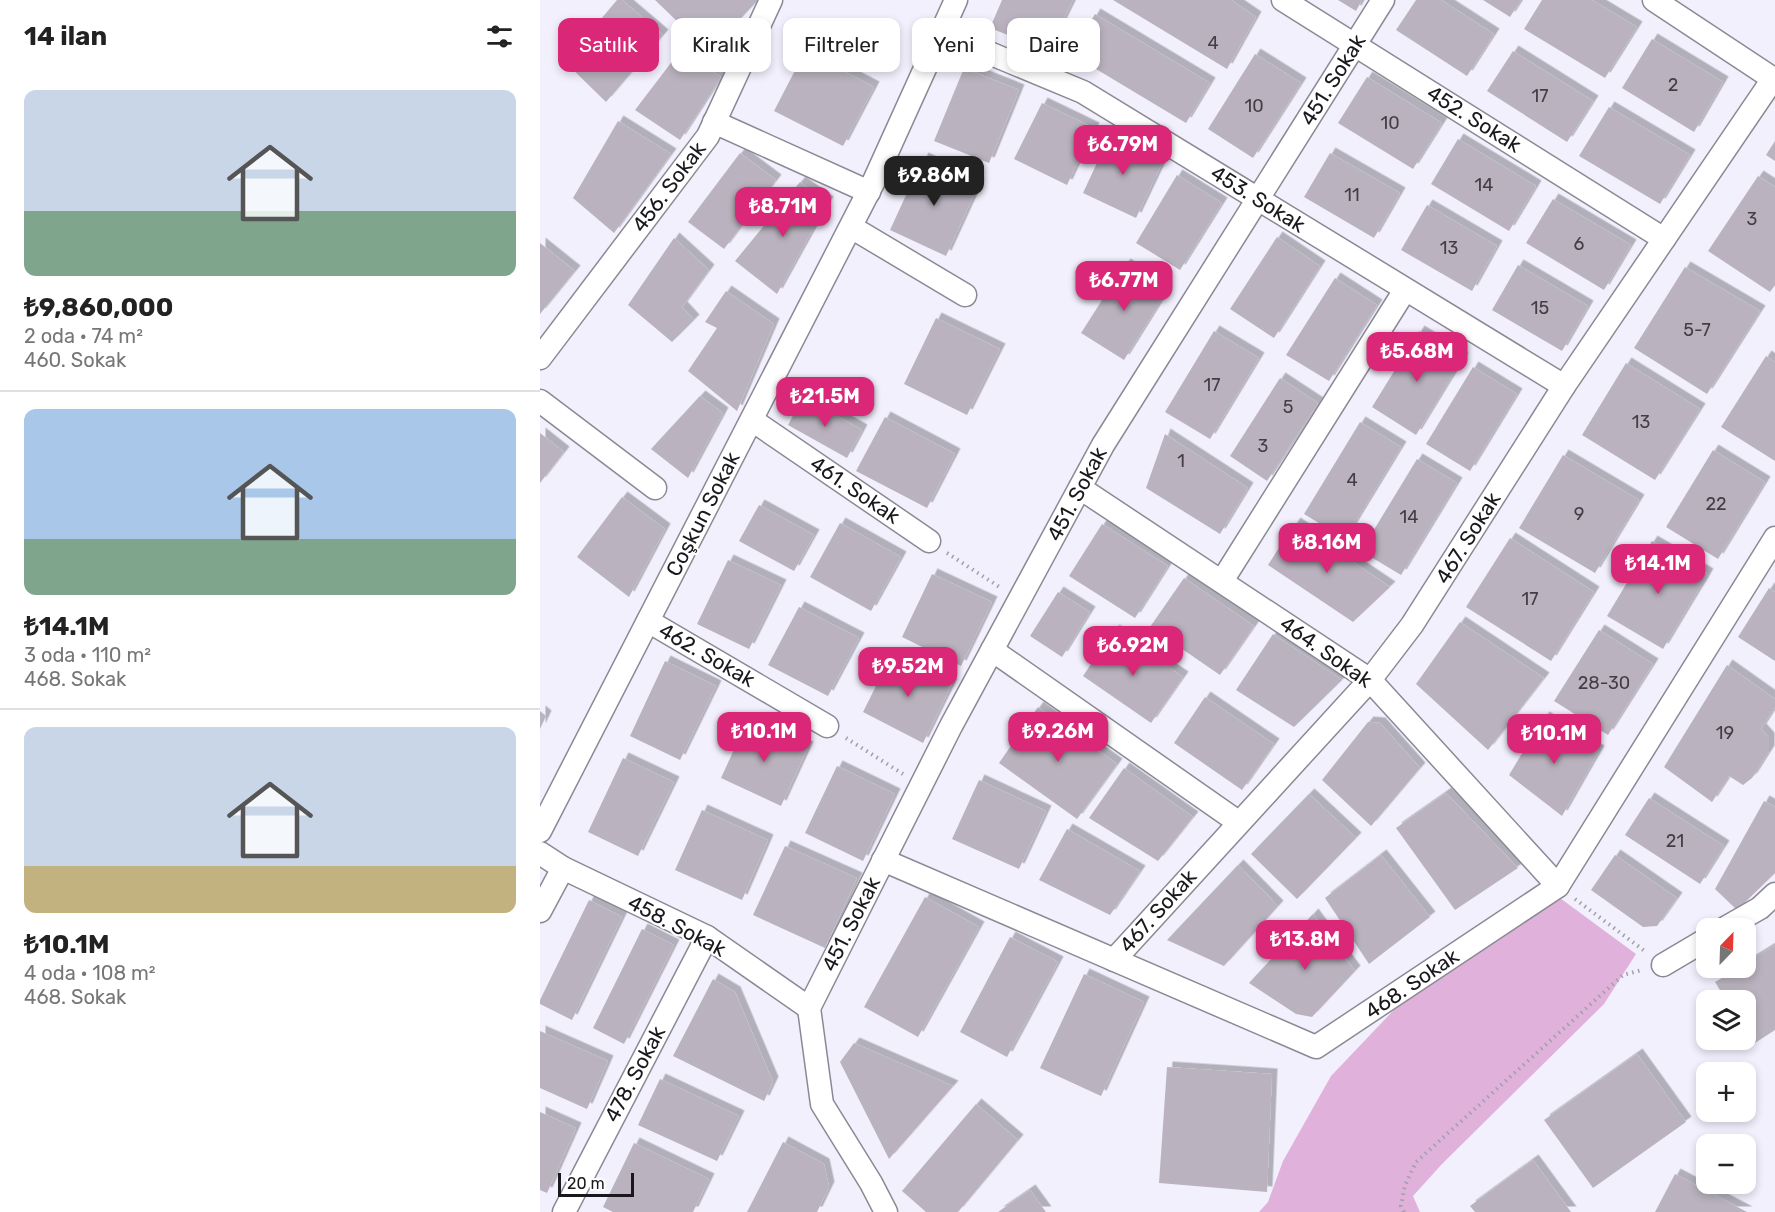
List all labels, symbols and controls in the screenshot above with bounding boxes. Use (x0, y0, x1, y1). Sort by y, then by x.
chip: Satılık (558, 18, 659, 72)
chip: Kiralık (671, 18, 771, 72)
chip: Filtreler (783, 18, 900, 72)
chip: Yeni (912, 18, 995, 72)
chip: Daire (1007, 18, 1100, 72)
icon: filters (483, 20, 516, 53)
text: 14 ilan (24, 21, 107, 52)
street label: 451. Sokak (1295, 29, 1370, 130)
house number: 4 (1207, 32, 1219, 54)
house number: 2 (1668, 74, 1678, 96)
street label: 452. Sokak (1423, 80, 1526, 157)
house number: 17 (1532, 85, 1548, 107)
house number: 10 (1244, 95, 1264, 117)
house number: 10 (1380, 112, 1400, 134)
pin: ₺6.79M (1074, 125, 1172, 176)
icon: home (216, 129, 324, 237)
text: ₺6.79M (1088, 132, 1158, 156)
street label: 456. Sokak (626, 136, 711, 237)
pin: ₺9.86M (885, 156, 983, 207)
street label: 453. Sokak (1206, 160, 1310, 238)
text: ₺9.86M (898, 163, 970, 187)
house number: 14 (1475, 174, 1493, 196)
house number: 11 (1344, 184, 1360, 206)
pin: ₺8.71M (734, 187, 832, 238)
text: ₺8.71M (749, 194, 817, 218)
house number: 3 (1747, 208, 1757, 230)
house number: 6 (1574, 233, 1585, 255)
house number: 13 (1440, 237, 1458, 259)
pin: ₺6.77M (1075, 261, 1173, 312)
text: ₺6.77M (1089, 268, 1159, 292)
text: ₺9,860,000 (24, 292, 173, 323)
house number: 15 (1531, 297, 1549, 319)
house number: 5-7 (1683, 319, 1711, 341)
text: 2 oda · 74 m² (24, 324, 143, 348)
pin: ₺5.68M (1368, 332, 1466, 383)
text: ₺5.68M (1381, 339, 1453, 363)
text: 460. Sokak (24, 348, 126, 372)
house number: 17 (1204, 374, 1220, 396)
pin: ₺21.5M (776, 377, 874, 428)
text: ₺21.5M (790, 384, 860, 408)
house number: 5 (1283, 396, 1293, 418)
house number: 13 (1632, 411, 1650, 433)
house number: 3 (1258, 435, 1268, 457)
street label: 451. Sokak (1041, 442, 1112, 545)
street label: Coşkun Sokak (660, 447, 745, 580)
icon: home (216, 448, 324, 556)
street label: 461. Sokak (806, 450, 905, 529)
house number: 1 (1177, 450, 1185, 472)
house number: 4 (1346, 469, 1358, 491)
street label: 467. Sokak (1430, 487, 1506, 588)
house number: 22 (1705, 493, 1727, 515)
house number: 9 (1574, 503, 1584, 525)
house number: 14 (1400, 506, 1418, 528)
pin: ₺8.16M (1278, 523, 1376, 574)
text: ₺8.16M (1293, 530, 1361, 554)
pin: ₺14.1M (1609, 544, 1707, 595)
text: ₺14.1M (1625, 551, 1691, 575)
house number: 17 (1522, 588, 1538, 610)
text: ₺14.1M (24, 611, 110, 642)
street label: 464. Sokak (1275, 611, 1377, 693)
street label: 462. Sokak (655, 617, 760, 692)
pin: ₺6.92M (1084, 626, 1182, 677)
text: ₺6.92M (1097, 633, 1169, 657)
text: 3 oda · 110 m² (24, 643, 151, 667)
pin: ₺9.52M (859, 647, 957, 698)
text: ₺9.52M (872, 654, 944, 678)
text: 468. Sokak (24, 667, 126, 691)
house number: 28-30 (1578, 672, 1630, 694)
pin: ₺10.1M (715, 712, 813, 763)
pin: ₺9.26M (1009, 712, 1107, 763)
pin: ₺10.1M (1505, 714, 1603, 765)
text: ₺10.1M (731, 719, 797, 743)
text: ₺9.26M (1022, 719, 1094, 743)
text: ₺10.1M (1521, 721, 1587, 745)
house number: 19 (1716, 722, 1734, 744)
icon: home (216, 766, 324, 874)
house number: 21 (1666, 830, 1684, 852)
street label: 467. Sokak (1114, 864, 1202, 957)
street label: 451. Sokak (816, 872, 885, 975)
street label: 458. Sokak (624, 889, 731, 962)
north arrow (1696, 918, 1756, 978)
map controls (1696, 918, 1756, 1194)
pin: ₺13.8M (1256, 920, 1354, 971)
text: ₺13.8M (1270, 927, 1340, 951)
text: ₺10.1M (24, 929, 109, 960)
street label: 468. Sokak (1360, 943, 1463, 1024)
text: 4 oda · 108 m² (24, 961, 156, 985)
text: 468. Sokak (24, 985, 126, 1009)
button: layers (1696, 990, 1756, 1050)
street label: 478. Sokak (599, 1021, 670, 1126)
button: + (1696, 1062, 1756, 1122)
button: − (1696, 1134, 1756, 1194)
scale bar (558, 1170, 634, 1198)
text: 20 m (567, 1174, 605, 1193)

